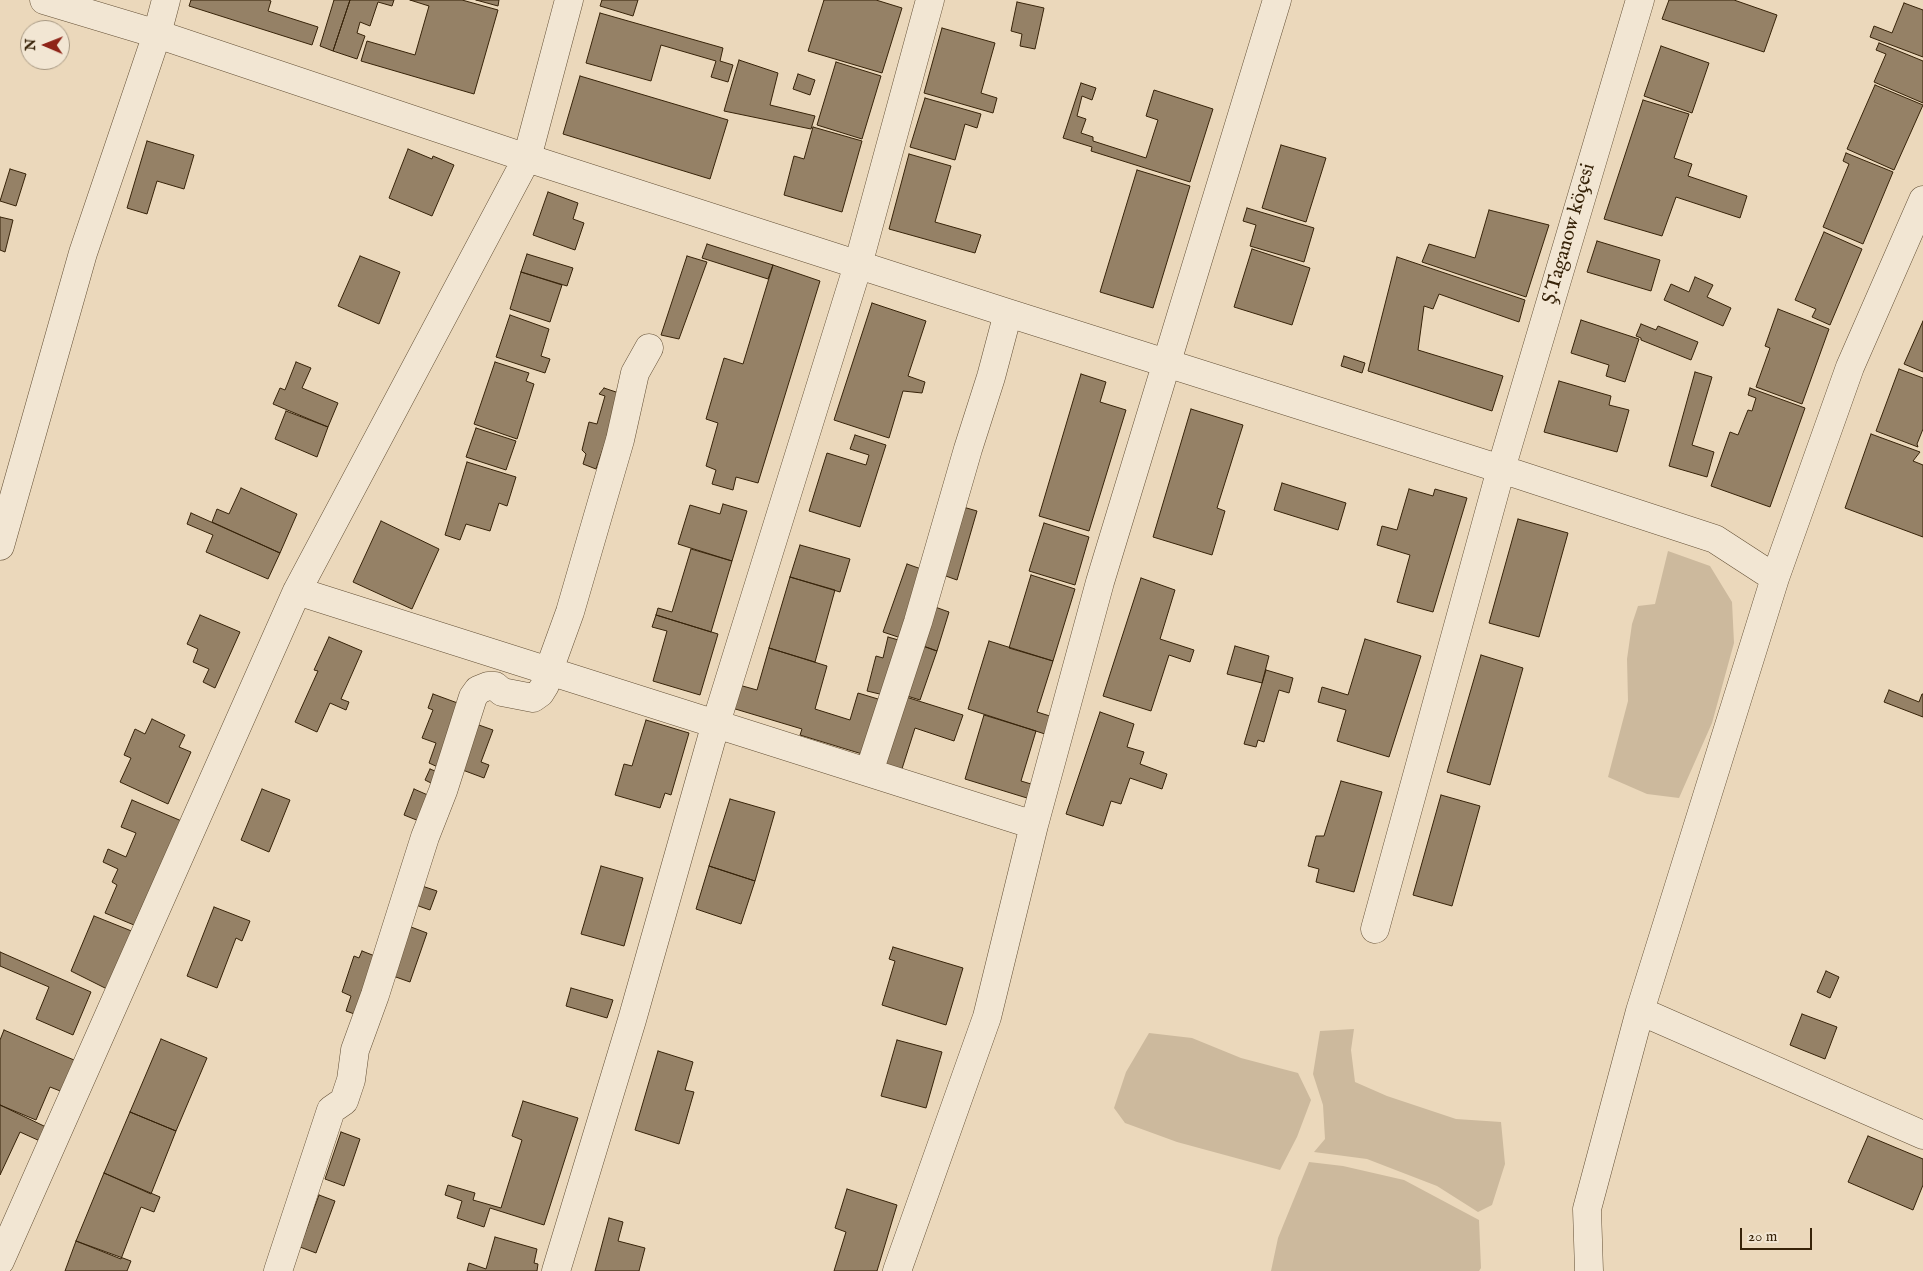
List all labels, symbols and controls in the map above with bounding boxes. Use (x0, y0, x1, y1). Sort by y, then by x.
north arrow (20, 20, 70, 70)
text: N (22, 39, 40, 51)
street label: Ş.Taganow köçesi (1538, 161, 1602, 307)
scale bar (1743, 1218, 1816, 1250)
text: 20 m (1748, 1227, 1777, 1246)

